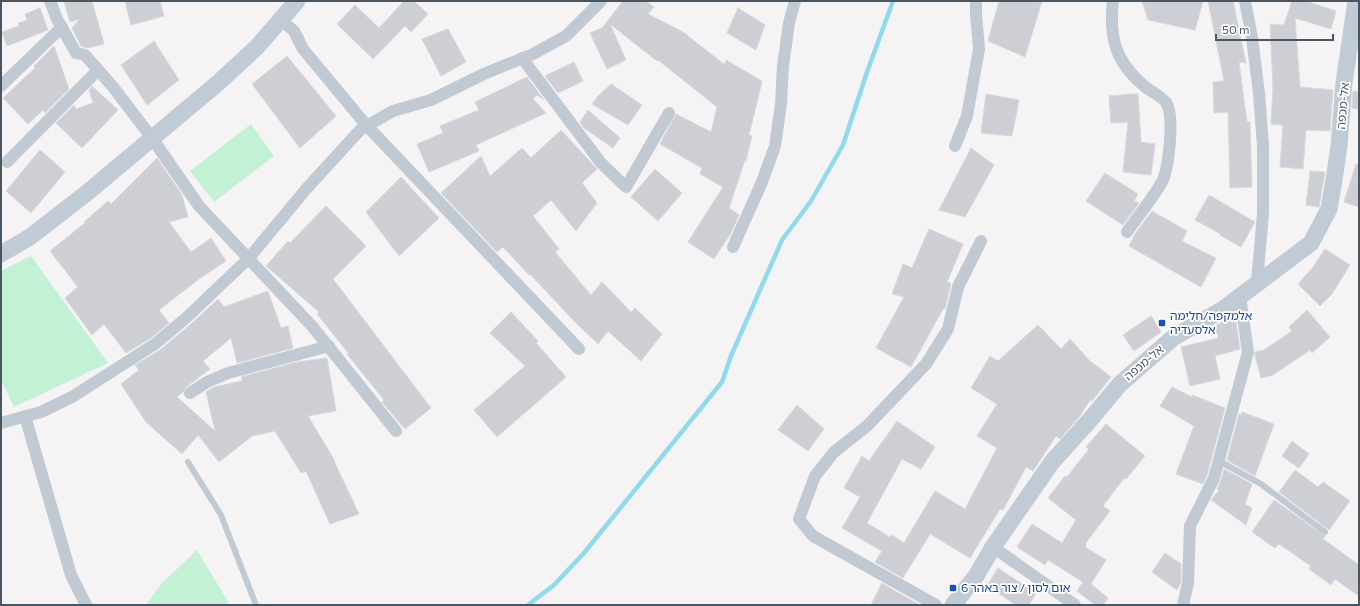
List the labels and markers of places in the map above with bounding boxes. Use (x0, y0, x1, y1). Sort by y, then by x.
place label: אלמקפה/חלימה אלסעדיה (1170, 308, 1253, 336)
marker: אלמקפה/חלימה אלסעדיה (1157, 318, 1167, 328)
place label: אום לסון / צור באהר 6 (961, 580, 1071, 594)
marker: אום לסון / צור באהר 6 (948, 583, 958, 593)

